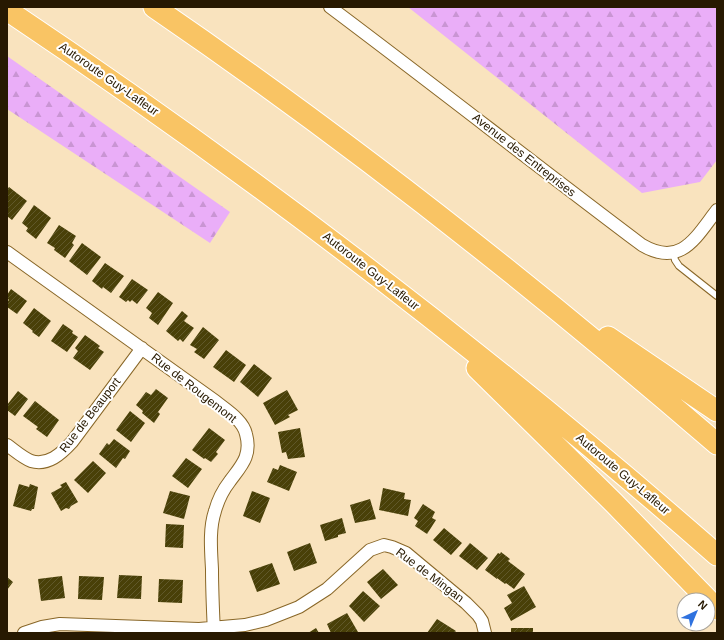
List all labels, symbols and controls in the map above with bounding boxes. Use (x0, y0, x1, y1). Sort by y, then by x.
street label: Autoroute Guy-Lafleur (57, 39, 161, 119)
street label: Avenue des Entreprises (470, 110, 578, 200)
street label: Autoroute Guy-Lafleur (320, 229, 422, 313)
street label: Rue de Rougemont (149, 350, 240, 426)
street label: Rue de Beauport (57, 374, 124, 455)
street label: Autoroute Guy-Lafleur (573, 431, 673, 517)
street label: Rue de Mingan (393, 545, 467, 605)
north arrow (676, 592, 716, 632)
text: N (696, 598, 710, 612)

